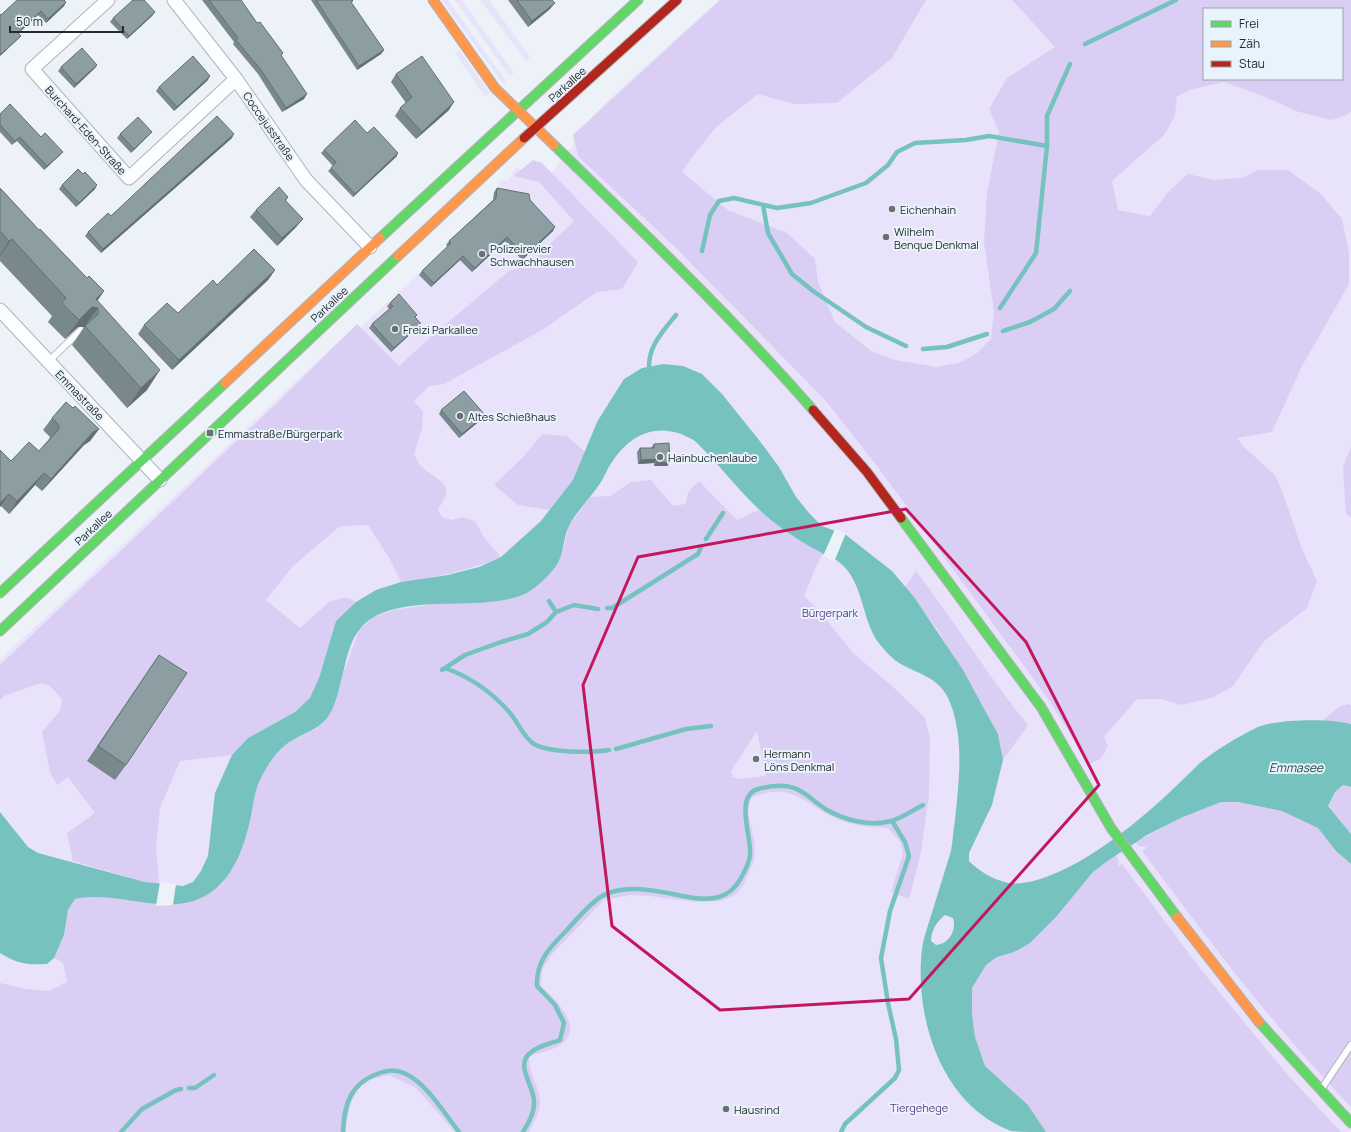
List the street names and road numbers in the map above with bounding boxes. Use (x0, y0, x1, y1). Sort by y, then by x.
street label: Parkallee (545, 63, 590, 105)
street label: Burchard-Eden-Straße (42, 82, 130, 178)
street label: Coccejusstraße (240, 89, 299, 164)
street label: Parkallee (307, 282, 351, 325)
street label: Emmastraße (52, 367, 108, 424)
street label: Parkallee (71, 505, 115, 548)

